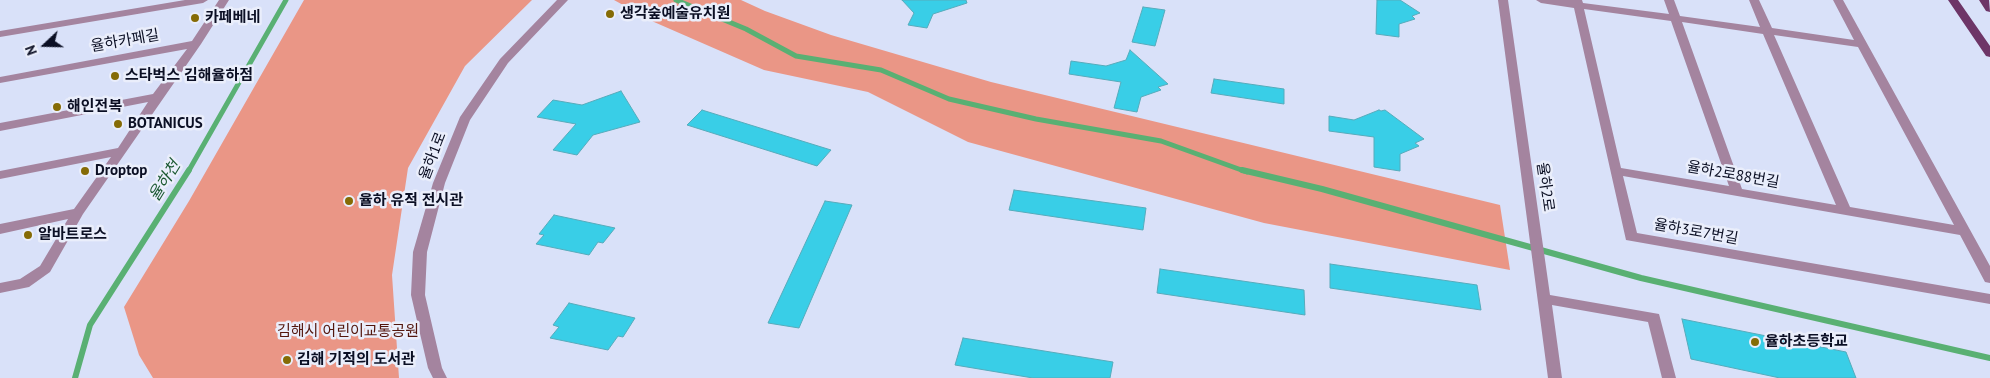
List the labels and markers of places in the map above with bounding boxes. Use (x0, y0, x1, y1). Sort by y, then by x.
place label: 생각숲예술유치원 (620, 5, 730, 23)
marker: 생각숲예술유치원 (604, 8, 616, 20)
place label: 카페베네 (205, 9, 260, 27)
marker: 카페베네 (189, 12, 201, 24)
place label: 스타벅스 김해율하점 (125, 67, 253, 85)
marker: 스타벅스 김해율하점 (109, 70, 121, 82)
place label: 해인전복 (67, 98, 122, 116)
marker: 해인전복 (51, 101, 63, 113)
place label: BOTANICUS (128, 115, 203, 133)
marker: BOTANICUS (112, 118, 124, 130)
place label: Droptop (95, 162, 147, 180)
marker: Droptop (79, 165, 91, 177)
place label: 율하 유적 전시관 (359, 192, 463, 210)
marker: 율하 유적 전시관 (343, 195, 355, 207)
place label: 알바트로스 (38, 226, 107, 244)
marker: 알바트로스 (22, 229, 34, 241)
place label: 율하초등학교 (1765, 333, 1848, 351)
marker: 율하초등학교 (1749, 336, 1761, 348)
place label: 김해 기적의 도서관 (297, 351, 415, 369)
marker: 김해 기적의 도서관 (281, 354, 293, 366)

